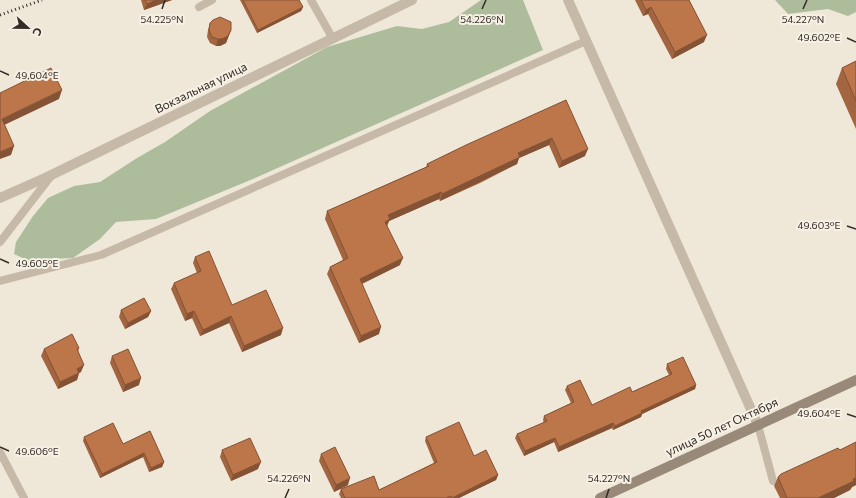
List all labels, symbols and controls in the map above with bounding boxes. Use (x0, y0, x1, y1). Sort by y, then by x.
north arrow (8, 8, 48, 48)
text: 54.225°N (140, 13, 184, 25)
text: 54.226°N (460, 13, 504, 25)
text: 54.227°N (782, 13, 824, 25)
text: С (30, 26, 45, 38)
text: 49.602°E (798, 31, 841, 43)
street label: Вокзальная улица (152, 59, 249, 116)
text: 49.604°E (15, 69, 59, 81)
text: 49.603°E (798, 219, 841, 231)
text: 49.605°E (15, 257, 59, 269)
street label: улица 50 лет Октября (663, 394, 780, 458)
text: 49.604°E (797, 407, 841, 419)
text: 49.606°E (15, 445, 59, 457)
text: 54.226°N (267, 472, 311, 484)
text: 54.227°N (588, 472, 630, 484)

